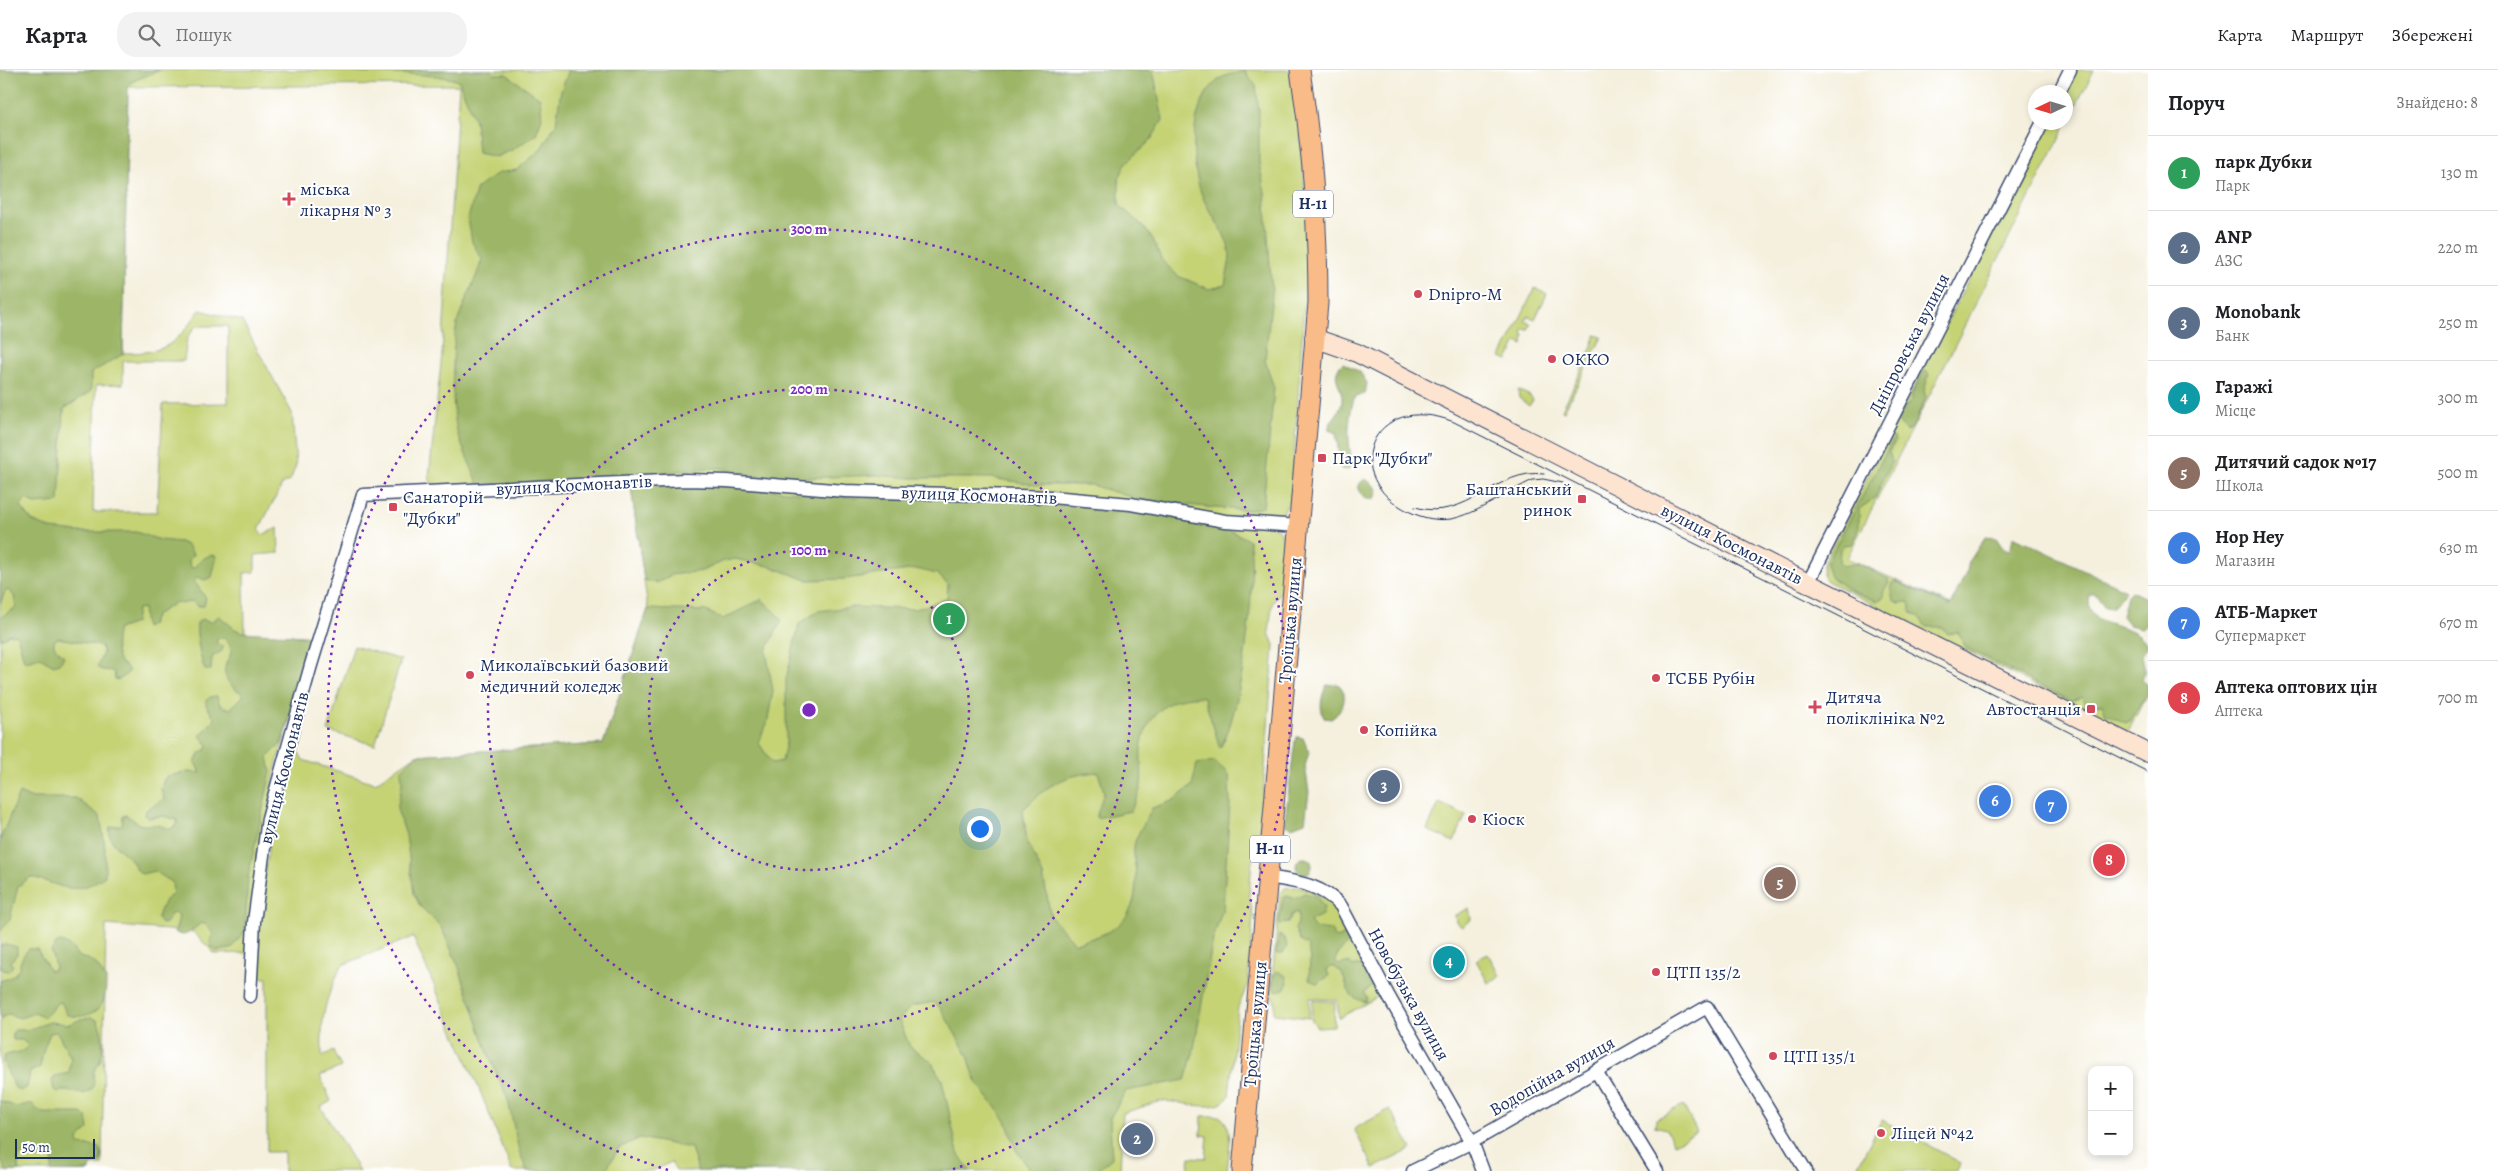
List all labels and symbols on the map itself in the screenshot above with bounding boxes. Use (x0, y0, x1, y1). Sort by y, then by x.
north arrow (2028, 85, 2073, 130)
place label: міська лікарня № 3 (300, 177, 392, 222)
road number: Н-11 (1293, 190, 1333, 218)
marker: міська лікарня № 3 (282, 192, 296, 206)
text: 300 m (791, 219, 828, 239)
street label: Дніпровська вулиця (1863, 269, 1955, 419)
place label: Dnipro-M (1428, 282, 1502, 306)
marker: Dnipro-M (1412, 288, 1424, 300)
place label: ОККО (1562, 347, 1610, 371)
marker: ОККО (1546, 353, 1558, 365)
text: 200 m (790, 379, 828, 399)
place label: Парк "Дубки" (1332, 446, 1433, 470)
marker: Парк "Дубки" (1316, 452, 1328, 464)
street label: вулиця Космонавтів (495, 469, 653, 501)
place label: Баштанський ринок (1465, 477, 1572, 522)
street label: вулиця Космонавтів (900, 480, 1058, 510)
place label: Санаторій "Дубки" (403, 485, 484, 530)
marker: Баштанський ринок (1576, 493, 1588, 505)
street label: вулиця Космонавтів (1657, 498, 1807, 590)
marker: Санаторій "Дубки" (387, 501, 399, 513)
text: 100 m (791, 540, 827, 560)
street label: Троїцька вулиця (1273, 556, 1307, 684)
pin: 1 (933, 600, 965, 638)
place label: Миколаївський базовий медичний коледж (480, 653, 668, 698)
place label: ТСББ Рубін (1666, 666, 1755, 690)
marker: Миколаївський базовий медичний коледж (464, 669, 476, 681)
marker: ТСББ Рубін (1650, 672, 1662, 684)
place label: Дитяча поліклініка №2 (1826, 685, 1945, 730)
street label: вулиця Космонавтів (253, 689, 315, 847)
place label: Автостанція (1986, 697, 2081, 721)
marker: Дитяча поліклініка №2 (1808, 700, 1822, 714)
centre of rings (800, 701, 818, 719)
marker: Автостанція (2085, 703, 2097, 715)
place label: Копійка (1374, 718, 1438, 742)
marker: Копійка (1358, 724, 1370, 736)
pin: 3 (1368, 767, 1400, 805)
pin: 6 (1979, 782, 2011, 820)
pin: 7 (2035, 787, 2067, 825)
place label: Кіоск (1482, 807, 1525, 831)
marker: Кіоск (1466, 813, 1478, 825)
your location (967, 816, 993, 842)
road number: Н-11 (1250, 836, 1290, 862)
pin: 8 (2093, 841, 2125, 879)
pin: 5 (1764, 864, 1796, 902)
street label: Новобузька вулиця (1362, 923, 1456, 1065)
pin: 4 (1433, 943, 1465, 981)
street label: Троїцька вулиця (1238, 960, 1272, 1088)
place label: ЦТП 135/2 (1666, 960, 1741, 984)
marker: ЦТП 135/2 (1650, 966, 1662, 978)
street label: Водопійна вулиця (1485, 1030, 1619, 1122)
place label: ЦТП 135/1 (1783, 1044, 1855, 1068)
marker: ЦТП 135/1 (1767, 1050, 1779, 1062)
pin: 2 (1121, 1120, 1153, 1158)
place label: Ліцей №42 (1891, 1121, 1974, 1145)
marker: Ліцей №42 (1875, 1127, 1887, 1139)
scale bar (15, 1136, 95, 1159)

